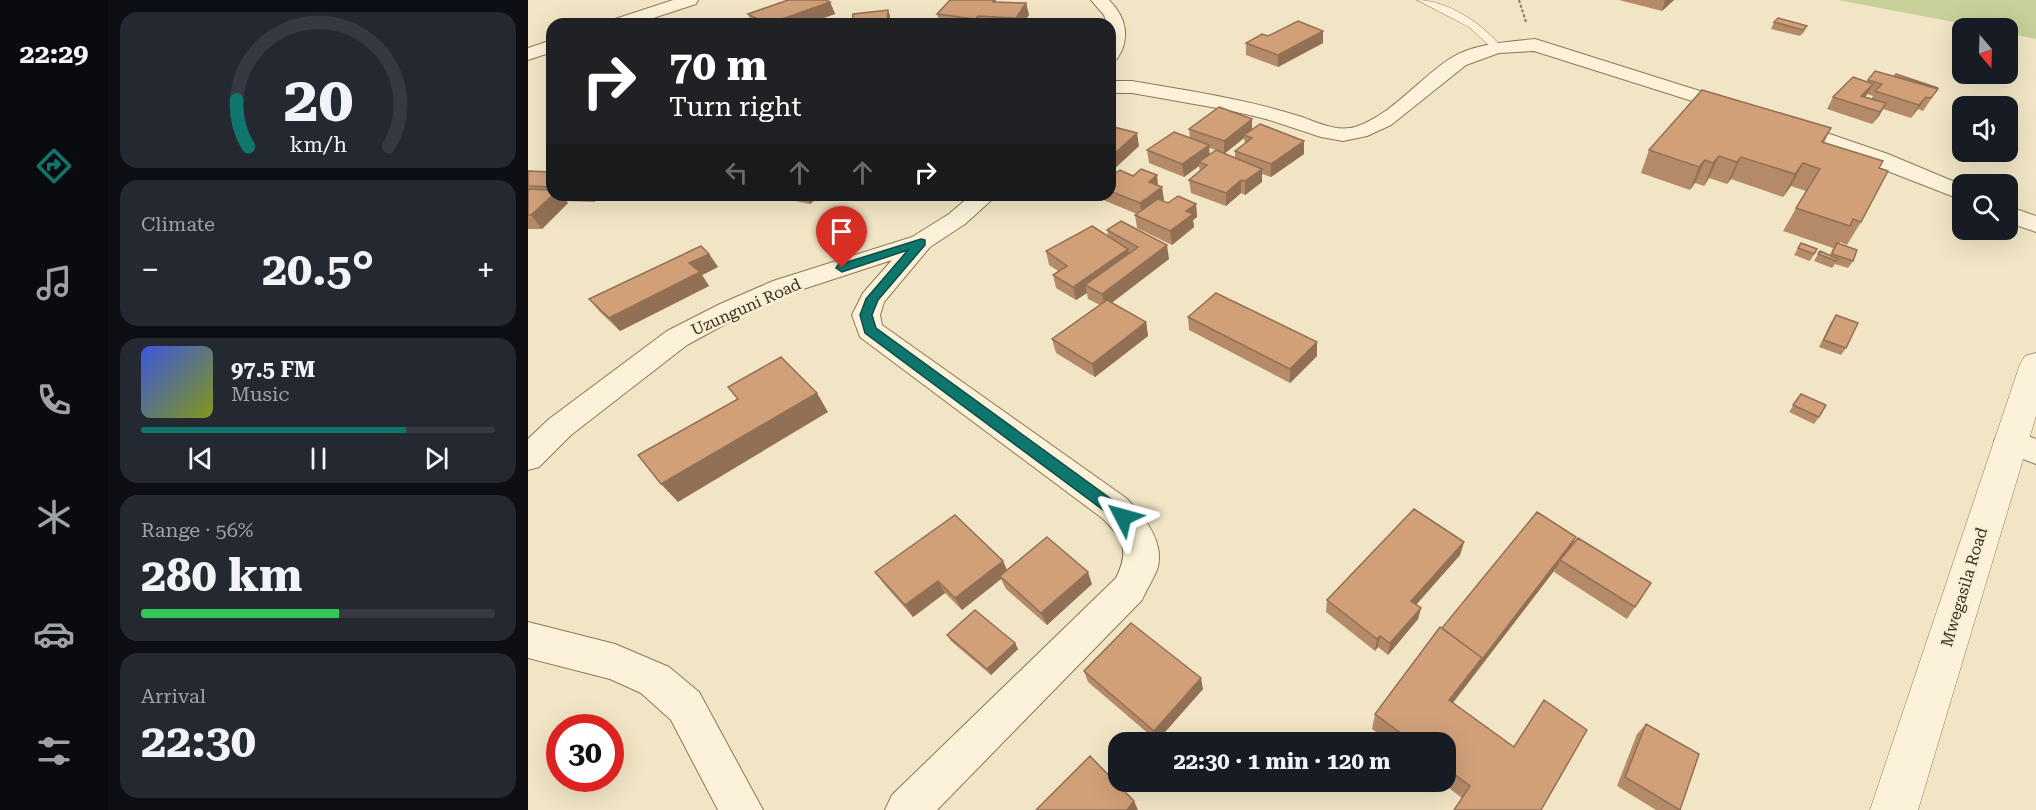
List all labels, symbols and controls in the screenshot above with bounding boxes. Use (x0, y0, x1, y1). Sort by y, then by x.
north arrow (1952, 18, 2018, 84)
map controls (1952, 18, 2018, 240)
text: 22:29 (20, 38, 88, 70)
text: 70 m (669, 41, 767, 90)
icon: right (570, 42, 648, 120)
text: 20 (283, 63, 353, 136)
text: Turn right (669, 91, 802, 123)
button: sound (1952, 96, 2018, 162)
text: km/h (289, 132, 347, 157)
icon: directions (33, 145, 75, 187)
icon: left (720, 156, 753, 189)
icon: ahead (783, 156, 816, 189)
icon: ahead (846, 156, 879, 189)
icon: right (909, 156, 942, 189)
button: search (1952, 174, 2018, 240)
pin (816, 206, 867, 268)
text: Climate (141, 212, 215, 236)
icon: arrive (825, 215, 858, 248)
text: 20.5° (262, 243, 374, 296)
text: − (141, 250, 159, 289)
text: + (477, 250, 495, 289)
icon: music (33, 262, 75, 304)
street label: Uzunguni Road (688, 274, 804, 340)
text: 97.5 FM (231, 357, 315, 382)
icon: phone (33, 379, 75, 421)
text: Music (231, 382, 290, 406)
icon: previous (184, 442, 217, 475)
icon: pause (302, 442, 335, 475)
icon: next (420, 442, 453, 475)
position arrow (1091, 485, 1155, 549)
icon: climate (33, 496, 75, 538)
text: Range · 56% (141, 518, 253, 542)
street label: Mwegasila Road (1937, 525, 1991, 649)
text: 280 km (141, 549, 302, 602)
icon: car (33, 613, 75, 655)
text: Arrival (141, 684, 206, 708)
speed limit sign: 30 (546, 714, 624, 792)
text: 22:30 (141, 715, 256, 768)
icon: filters (33, 730, 75, 772)
text: 22:30 · 1 min · 120 m (1173, 749, 1391, 774)

